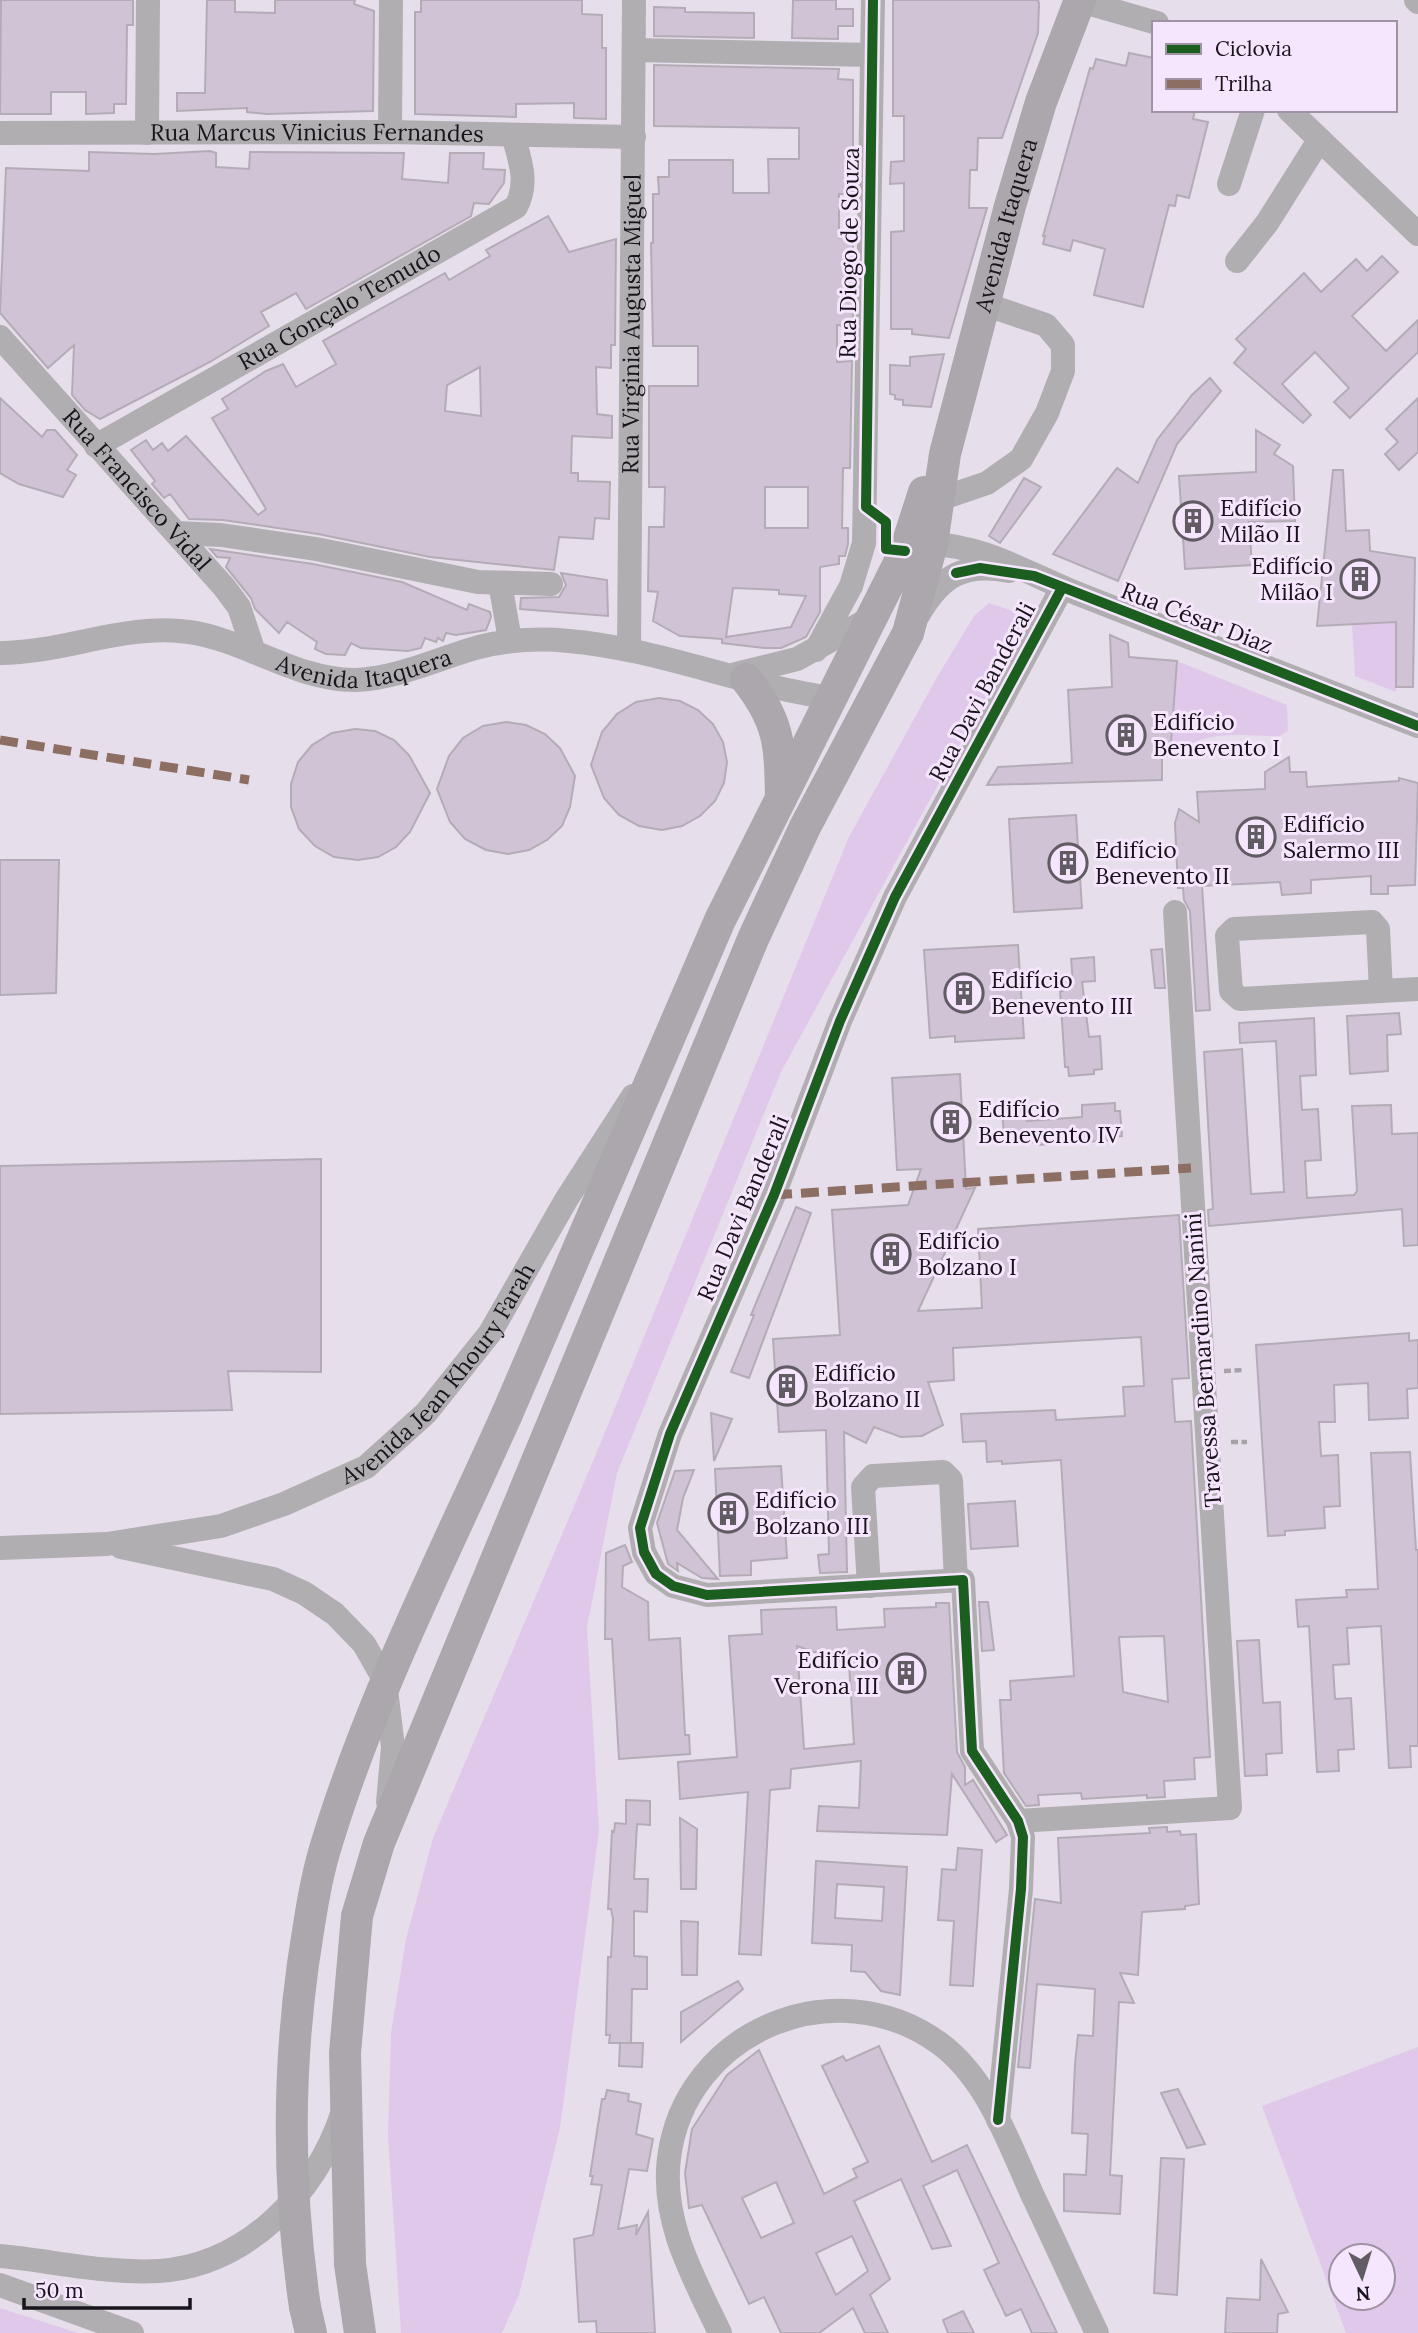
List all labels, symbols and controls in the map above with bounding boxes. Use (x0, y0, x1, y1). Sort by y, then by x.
legend (1152, 21, 1397, 112)
text: Ciclovia (1215, 35, 1292, 62)
text: Trilha (1215, 70, 1272, 97)
street label: Rua Marcus Vinicius Fernandes (150, 117, 484, 148)
street label: Avenida Itaquera (968, 134, 1043, 316)
street label: Rua Diogo de Souza (832, 147, 865, 359)
street label: Rua Virginia Augusta Miguel (615, 174, 647, 474)
street label: Rua Gonçalo Temudo (233, 238, 446, 376)
street label: Rua Francisco Vidal (57, 402, 217, 577)
place label: Edifício Milão II (1220, 493, 1302, 548)
building icon: Edifício Milão II (1172, 500, 1214, 542)
place label: Edifício Milão I (1251, 551, 1333, 606)
building icon: Edifício Milão I (1339, 558, 1381, 600)
street label: Rua César Diaz (1117, 575, 1277, 660)
street label: Rua Davi Banderali (922, 597, 1041, 787)
street label: Avenida Itaquera (271, 642, 455, 694)
place label: Edifício Benevento I (1153, 707, 1280, 762)
building icon: Edifício Benevento I (1105, 714, 1147, 756)
place label: Edifício Salermo III (1283, 809, 1400, 864)
building icon: Edifício Salermo III (1235, 816, 1277, 858)
place label: Edifício Benevento II (1095, 835, 1230, 890)
building icon: Edifício Benevento II (1047, 842, 1089, 884)
place label: Edifício Benevento III (991, 965, 1133, 1020)
building icon: Edifício Benevento III (943, 972, 985, 1014)
place label: Edifício Benevento IV (978, 1094, 1121, 1149)
building icon: Edifício Benevento IV (930, 1101, 972, 1143)
street label: Rua Davi Banderali (690, 1110, 795, 1305)
street label: Travessa Bernardino Nanini (1178, 1212, 1227, 1508)
place label: Edifício Bolzano I (918, 1226, 1017, 1281)
building icon: Edifício Bolzano I (870, 1233, 912, 1275)
street label: Avenida Jean Khoury Farah (336, 1258, 541, 1491)
place label: Edifício Bolzano II (814, 1358, 921, 1413)
building icon: Edifício Bolzano II (766, 1365, 808, 1407)
place label: Edifício Bolzano III (755, 1485, 869, 1540)
building icon: Edifício Bolzano III (707, 1492, 749, 1534)
place label: Edifício Verona III (773, 1645, 879, 1700)
building icon: Edifício Verona III (885, 1652, 927, 1694)
north arrow (1327, 2242, 1397, 2312)
scale bar (24, 2266, 191, 2310)
text: 50 m (35, 2277, 84, 2304)
text: N (1355, 2281, 1371, 2306)

